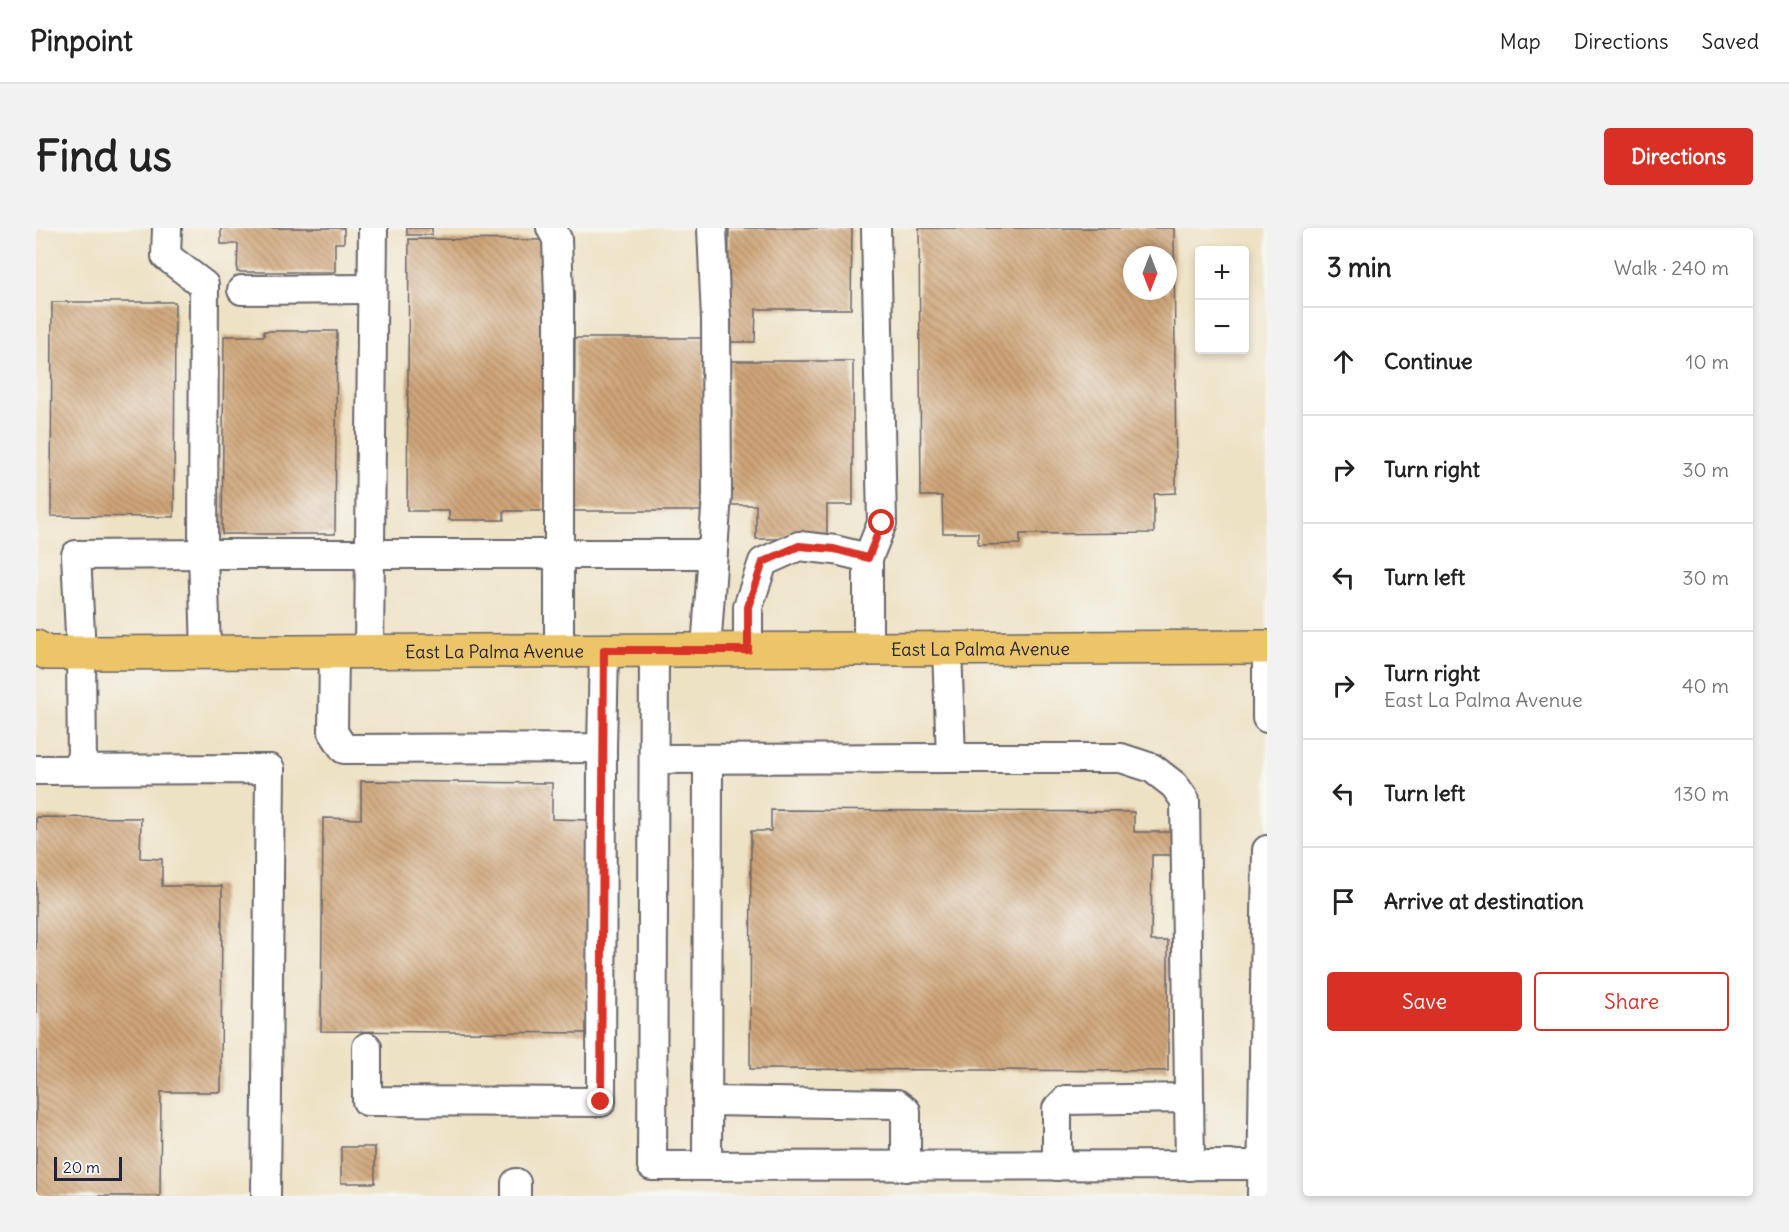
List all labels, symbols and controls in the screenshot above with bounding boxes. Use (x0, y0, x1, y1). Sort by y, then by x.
text: Pinpoint (30, 23, 133, 59)
text: Map (1500, 28, 1541, 55)
text: Directions (1574, 28, 1668, 55)
text: Saved (1701, 28, 1759, 55)
button: Directions (1604, 128, 1753, 185)
text: Find us (36, 130, 172, 182)
north arrow (1123, 246, 1177, 300)
map controls (1195, 246, 1249, 354)
button: + (1195, 246, 1249, 300)
text: 3 min (1327, 251, 1392, 284)
text: Walk · 240 m (1614, 255, 1729, 280)
button: − (1195, 300, 1249, 354)
icon: ahead (1327, 345, 1360, 378)
text: Continue (1384, 347, 1473, 375)
text: 10 m (1686, 349, 1729, 374)
icon: right (1327, 453, 1360, 486)
text: Turn right (1384, 455, 1480, 483)
text: 30 m (1682, 457, 1729, 482)
route start (868, 509, 894, 535)
icon: left (1327, 561, 1360, 594)
text: Turn left (1384, 563, 1465, 591)
text: 30 m (1682, 565, 1729, 590)
street label: East La Palma Avenue (891, 636, 1070, 660)
street label: East La Palma Avenue (405, 639, 584, 663)
text: Turn right (1384, 659, 1480, 687)
icon: right (1327, 669, 1360, 702)
text: 40 m (1682, 673, 1729, 698)
text: East La Palma Avenue (1384, 687, 1583, 712)
icon: left (1327, 777, 1360, 810)
text: Turn left (1384, 779, 1465, 807)
text: 130 m (1674, 781, 1729, 806)
icon: arrive (1327, 885, 1360, 918)
text: Arrive at destination (1384, 887, 1584, 915)
button: Save (1327, 972, 1522, 1031)
button: Share (1534, 972, 1729, 1031)
route end (587, 1088, 613, 1114)
scale bar (54, 1154, 122, 1182)
text: 20 m (63, 1157, 100, 1177)

